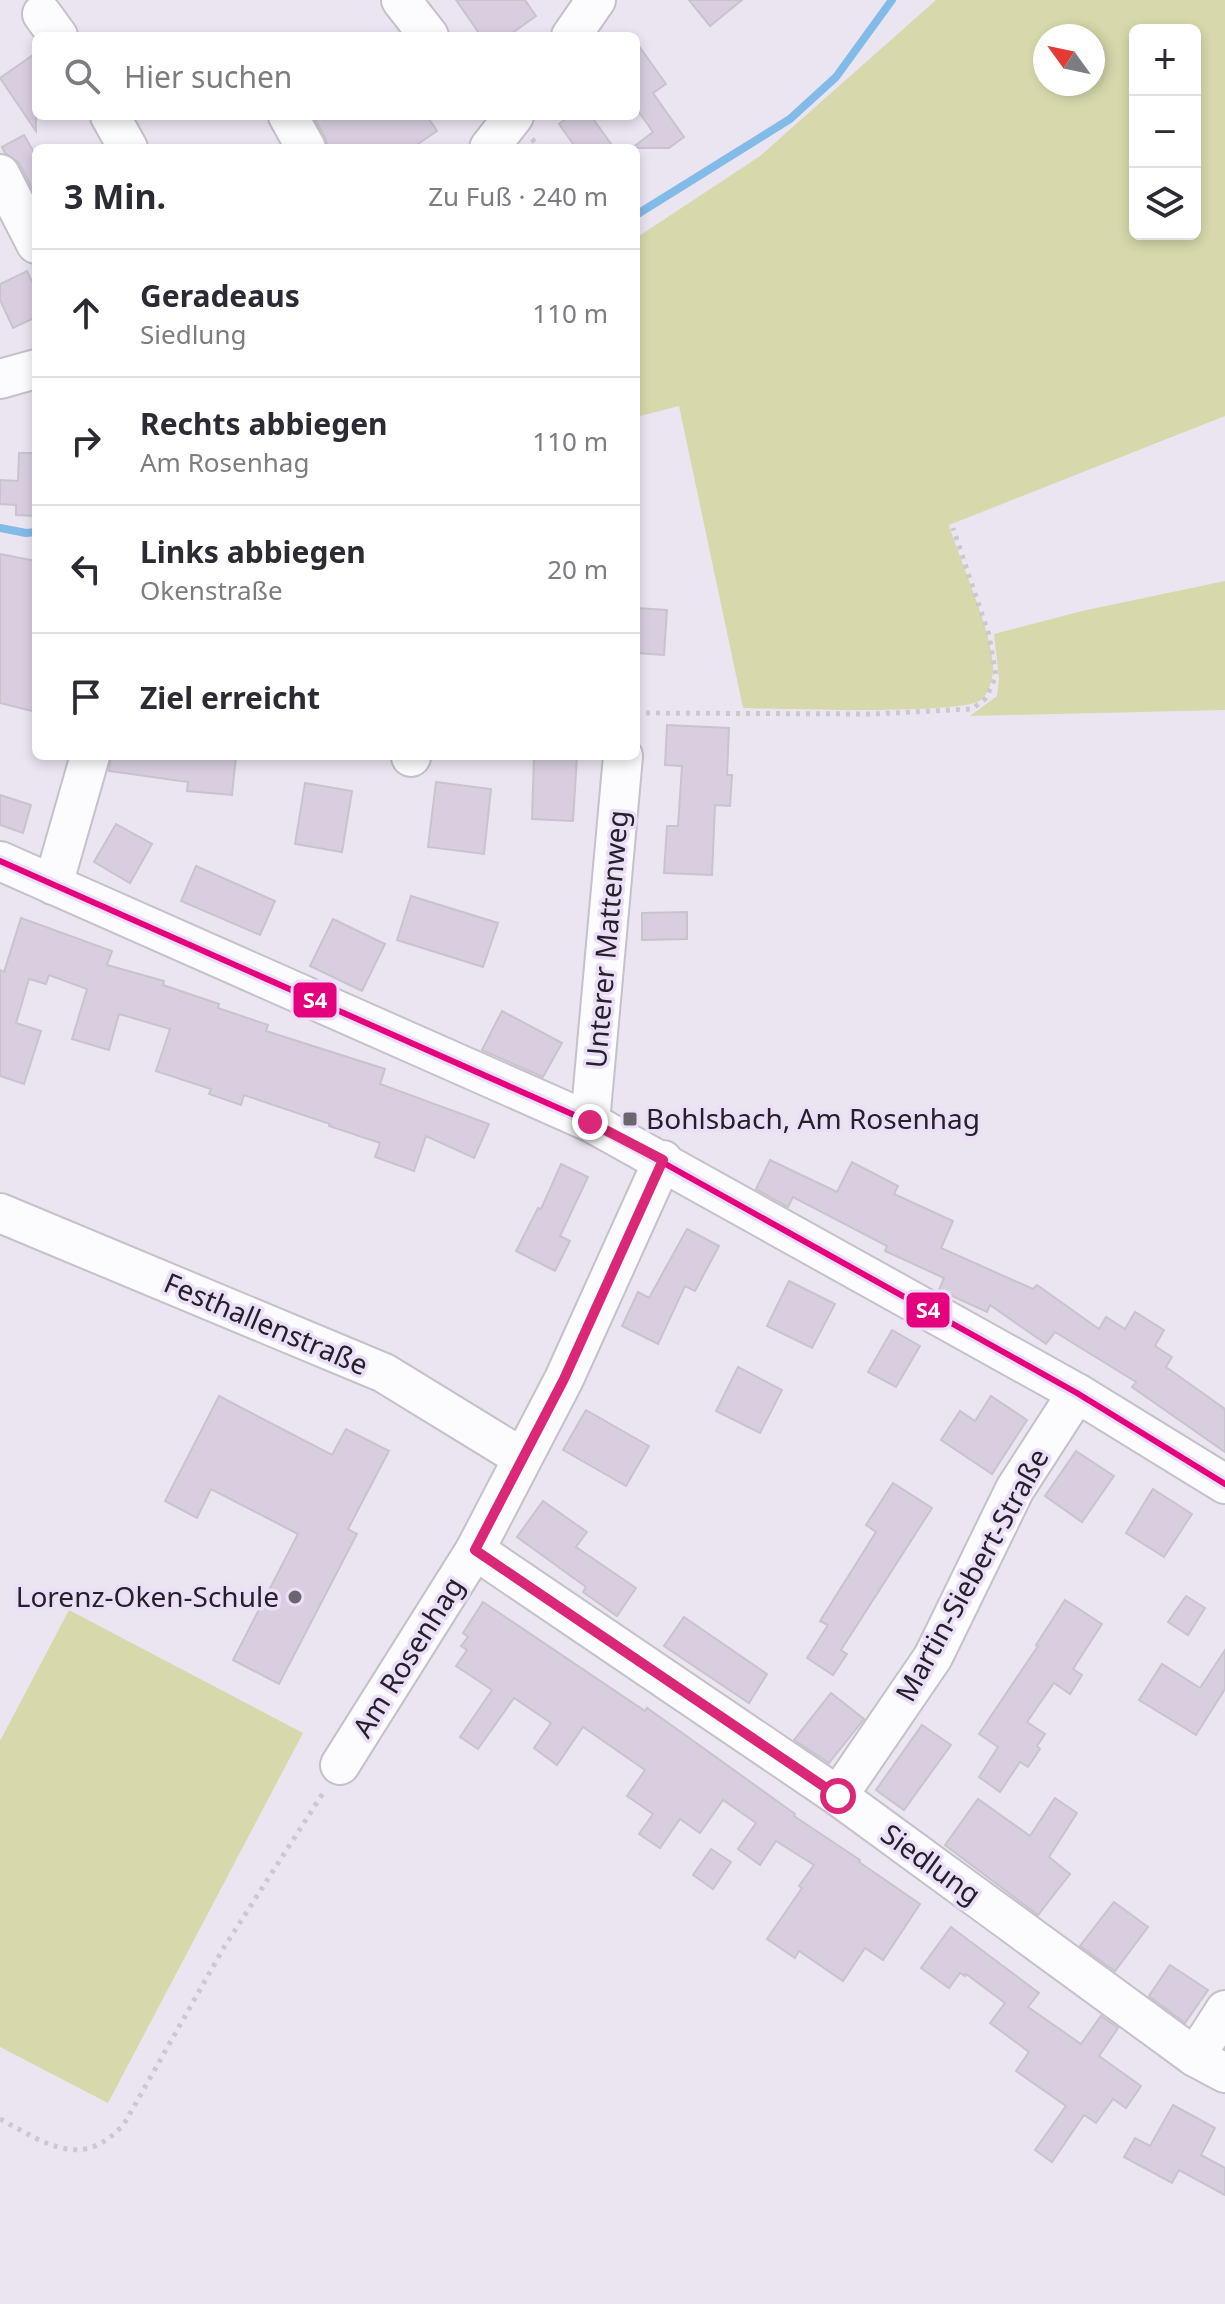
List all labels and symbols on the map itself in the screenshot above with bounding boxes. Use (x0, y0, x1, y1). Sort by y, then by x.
north arrow (1033, 24, 1105, 96)
street label: Unterer Mattenweg (576, 808, 636, 1069)
line badge: S4 (292, 981, 338, 1019)
text: S4 (303, 984, 328, 1014)
place label: Bohlsbach, Am Rosenhag (646, 1099, 980, 1137)
route end (572, 1104, 608, 1140)
marker: Bohlsbach, Am Rosenhag (621, 1110, 639, 1128)
street label: Festhallenstraße (159, 1263, 374, 1383)
line badge: S4 (905, 1291, 951, 1329)
text: S4 (916, 1294, 941, 1324)
street label: Martin-Siebert-Straße (886, 1441, 1057, 1708)
street label: Am Rosenhag (343, 1569, 472, 1744)
place label: Lorenz-Oken-Schule (16, 1577, 279, 1615)
marker: Lorenz-Oken-Schule (286, 1588, 304, 1606)
route start (820, 1778, 856, 1814)
street label: Siedlung (874, 1814, 989, 1912)

